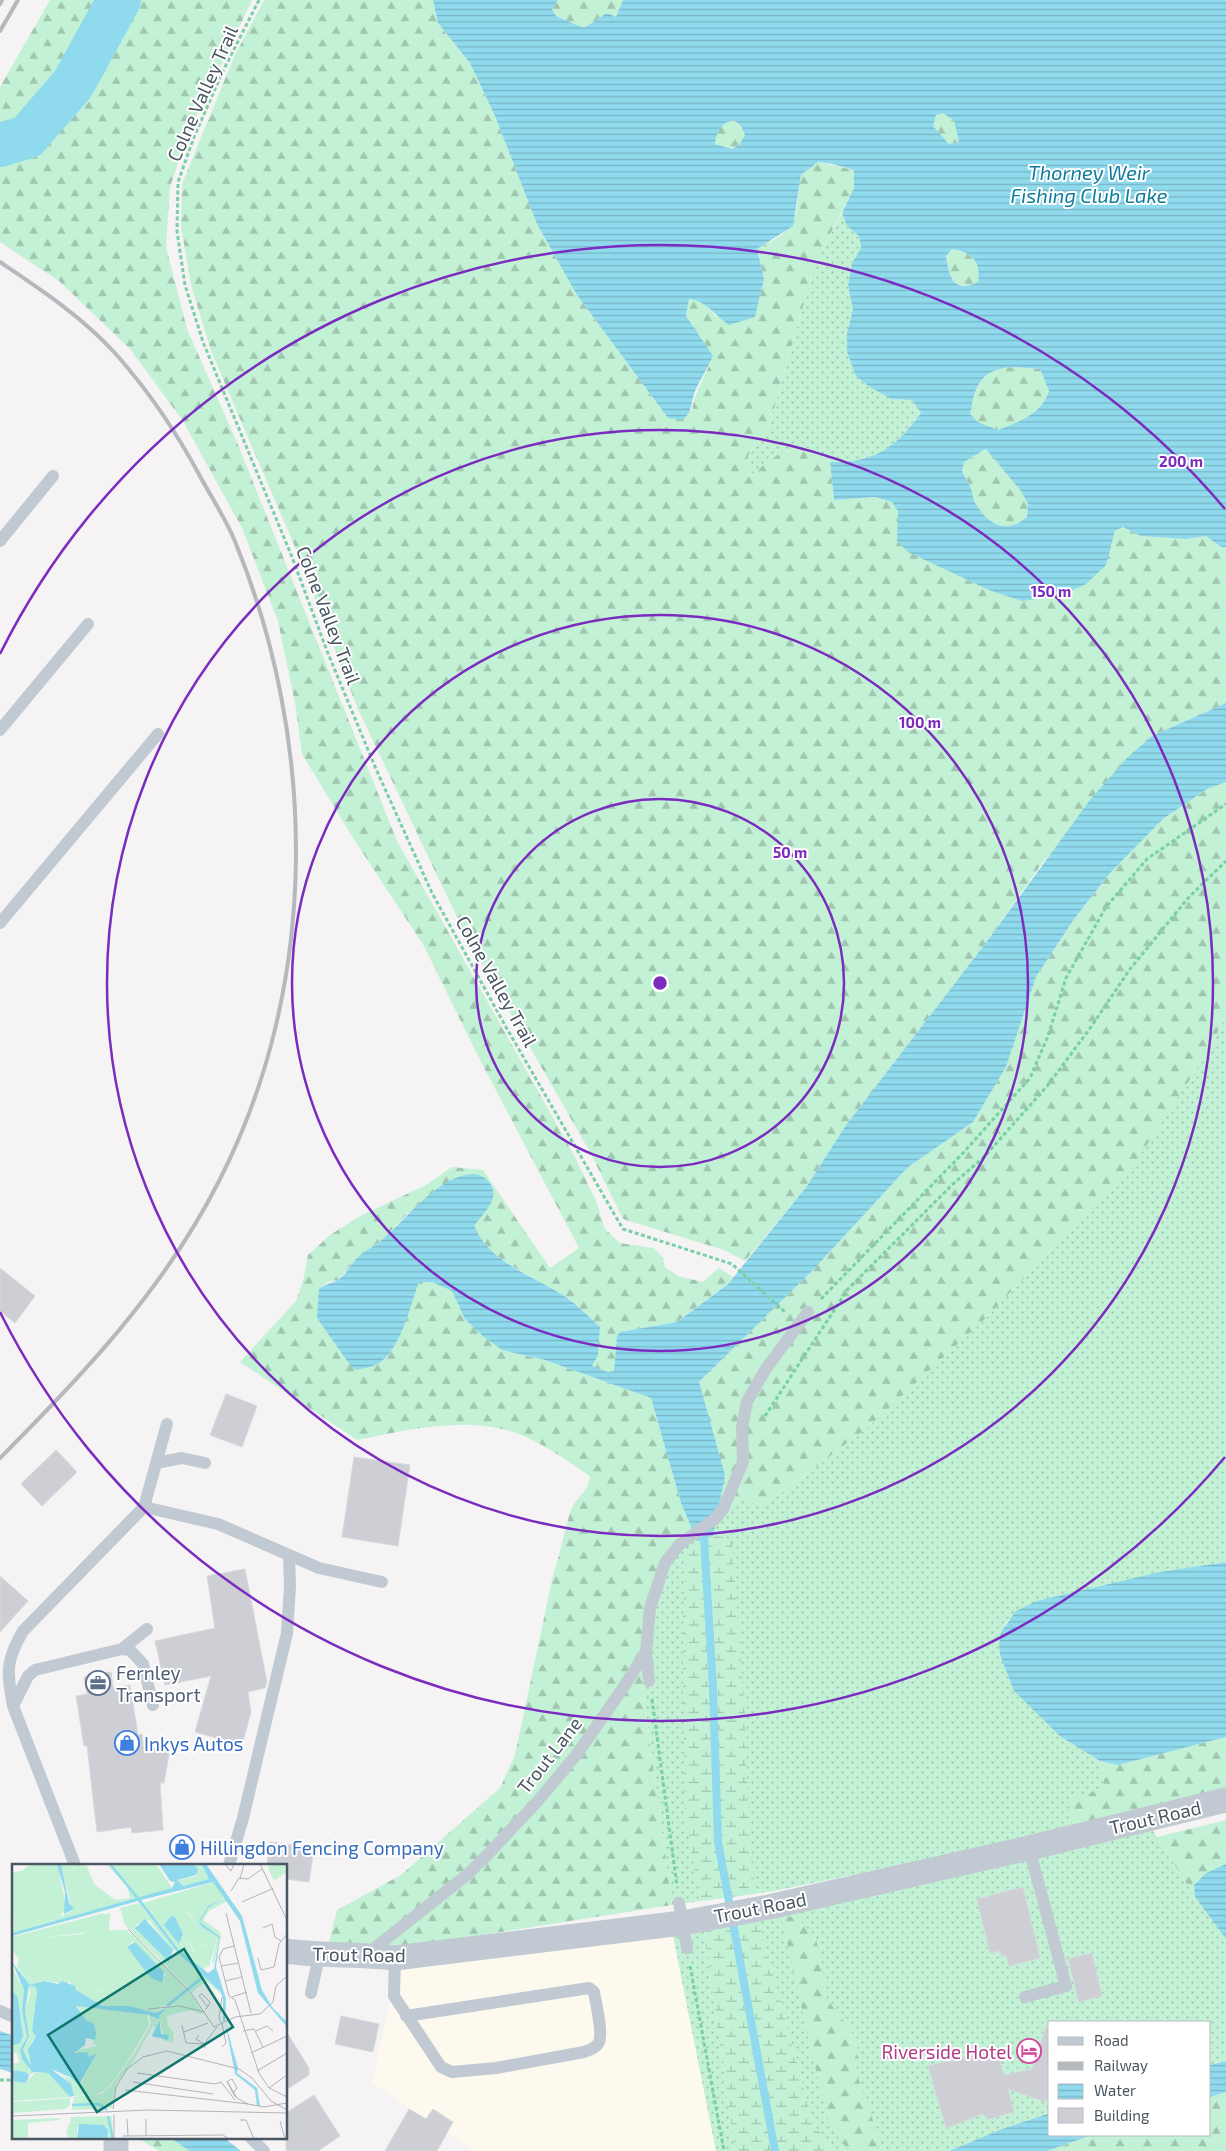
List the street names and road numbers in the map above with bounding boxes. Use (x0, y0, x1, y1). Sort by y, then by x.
street label: Colne Valley Trail (162, 21, 242, 165)
street label: Colne Valley Trail (292, 543, 366, 688)
street label: Colne Valley Trail (451, 911, 543, 1051)
street label: Trout Lane (512, 1712, 586, 1798)
street label: Trout Road (1107, 1795, 1203, 1839)
street label: Trout Road (712, 1887, 808, 1927)
street label: Trout Road (312, 1942, 406, 1966)

